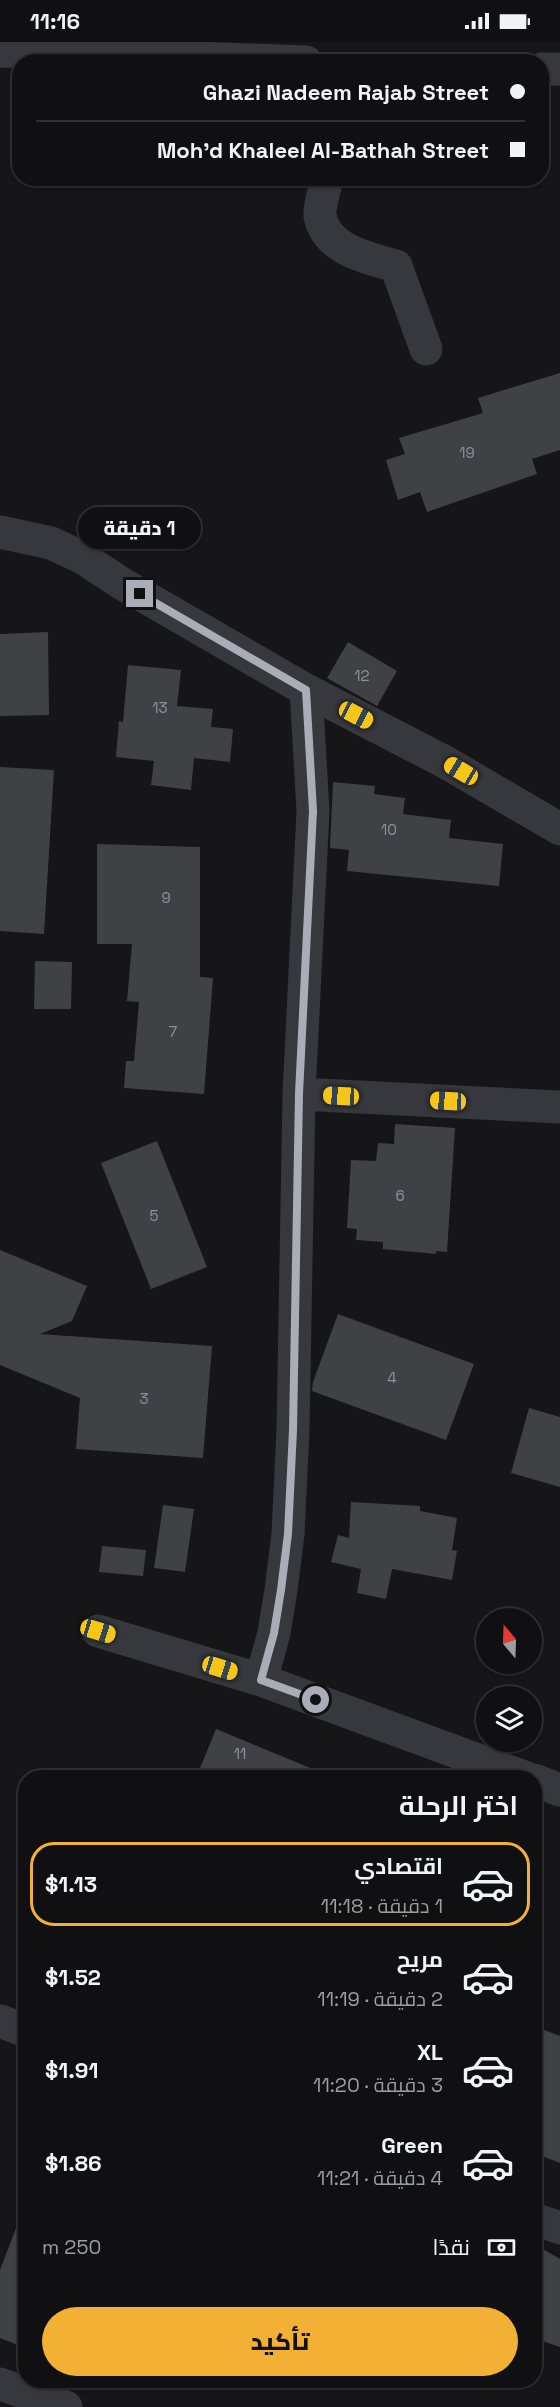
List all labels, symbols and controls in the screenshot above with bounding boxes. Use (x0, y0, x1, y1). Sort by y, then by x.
text: 11:16 (30, 7, 80, 35)
text: Ghazi Nadeem Rajab Street (203, 78, 489, 106)
text: Moh'd Khaleel Al-Bathah Street (157, 136, 489, 164)
house number: 19 (459, 443, 475, 462)
callout: 1 دقيقة (78, 507, 201, 549)
text: 1 دقيقة (103, 515, 176, 541)
route end (126, 580, 153, 607)
house number: 12 (354, 666, 370, 685)
house number: 13 (152, 698, 168, 717)
car (336, 699, 376, 731)
car (441, 754, 481, 788)
house number: 10 (381, 820, 397, 839)
house number: 9 (161, 888, 171, 907)
house number: 7 (169, 1022, 177, 1041)
car (323, 1086, 359, 1106)
car (430, 1091, 466, 1111)
house number: 6 (395, 1186, 405, 1205)
house number: 5 (150, 1206, 159, 1225)
house number: 4 (387, 1368, 397, 1387)
house number: 3 (139, 1389, 149, 1408)
north arrow (476, 1608, 542, 1674)
map controls (476, 1608, 542, 1752)
car (78, 1617, 118, 1645)
car (200, 1654, 240, 1682)
route start (302, 1686, 329, 1713)
button: layers (476, 1686, 542, 1752)
house number: 11 (234, 1744, 246, 1763)
text: اختر الرحلة (399, 1788, 518, 1823)
text: اقتصادي (354, 1852, 443, 1880)
icon: car (461, 1857, 515, 1911)
text: $1.13 (45, 1870, 97, 1898)
text: 1 دقيقة · 11:18 (321, 1893, 443, 1919)
text: مريح (397, 1945, 443, 1973)
icon: car (461, 1950, 515, 2004)
text: $1.52 (45, 1963, 101, 1991)
text: 2 دقيقة · 11:19 (317, 1986, 443, 2012)
text: XL (417, 2038, 443, 2066)
icon: car (461, 2043, 515, 2097)
text: $1.91 (45, 2056, 98, 2084)
text: 3 دقيقة · 11:20 (313, 2072, 443, 2098)
text: Green (381, 2131, 443, 2159)
icon: car (461, 2136, 515, 2190)
text: $1.86 (45, 2149, 102, 2177)
text: 4 دقيقة · 11:21 (317, 2165, 443, 2191)
icon: cash (485, 2231, 518, 2264)
text: نقدًا (432, 2233, 470, 2261)
text: 250 m (42, 2234, 101, 2260)
button: تأكيد (42, 2307, 518, 2376)

